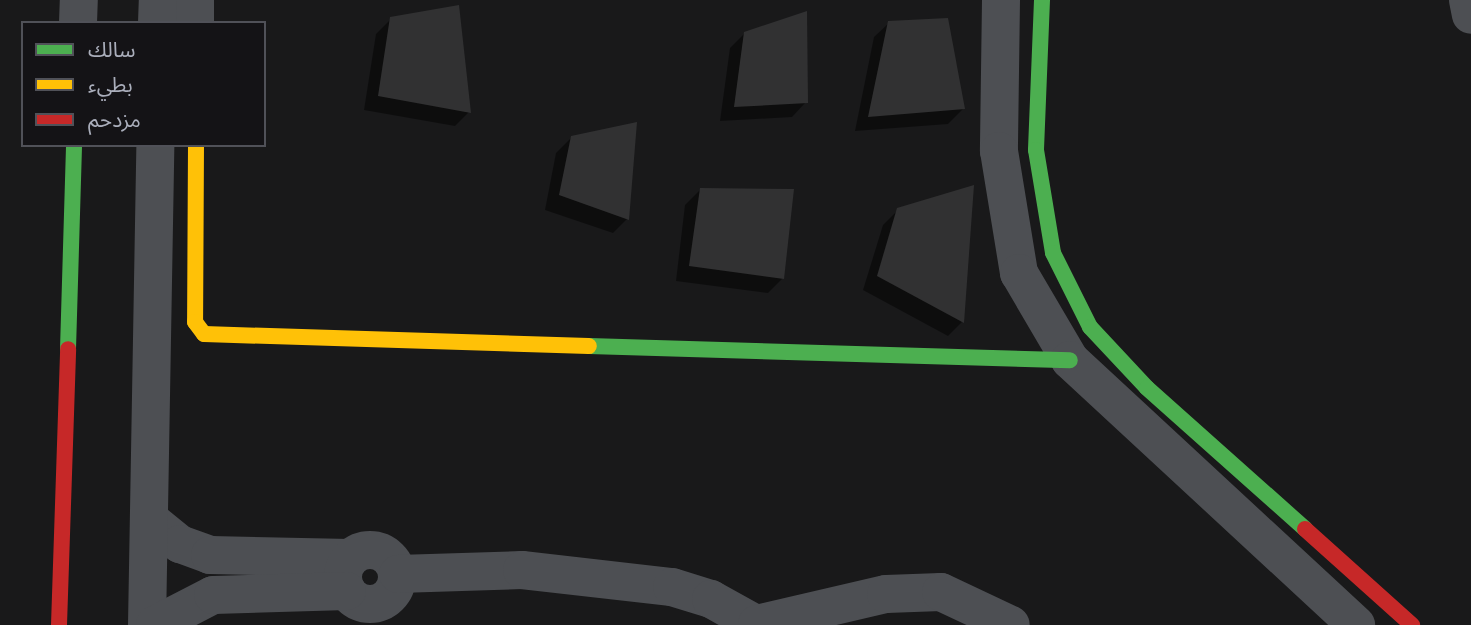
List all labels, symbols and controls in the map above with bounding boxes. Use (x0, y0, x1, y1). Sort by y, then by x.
legend (21, 21, 266, 147)
text: سالك (88, 36, 135, 63)
text: بطيء (88, 71, 133, 98)
text: مزدحم (88, 106, 141, 133)

